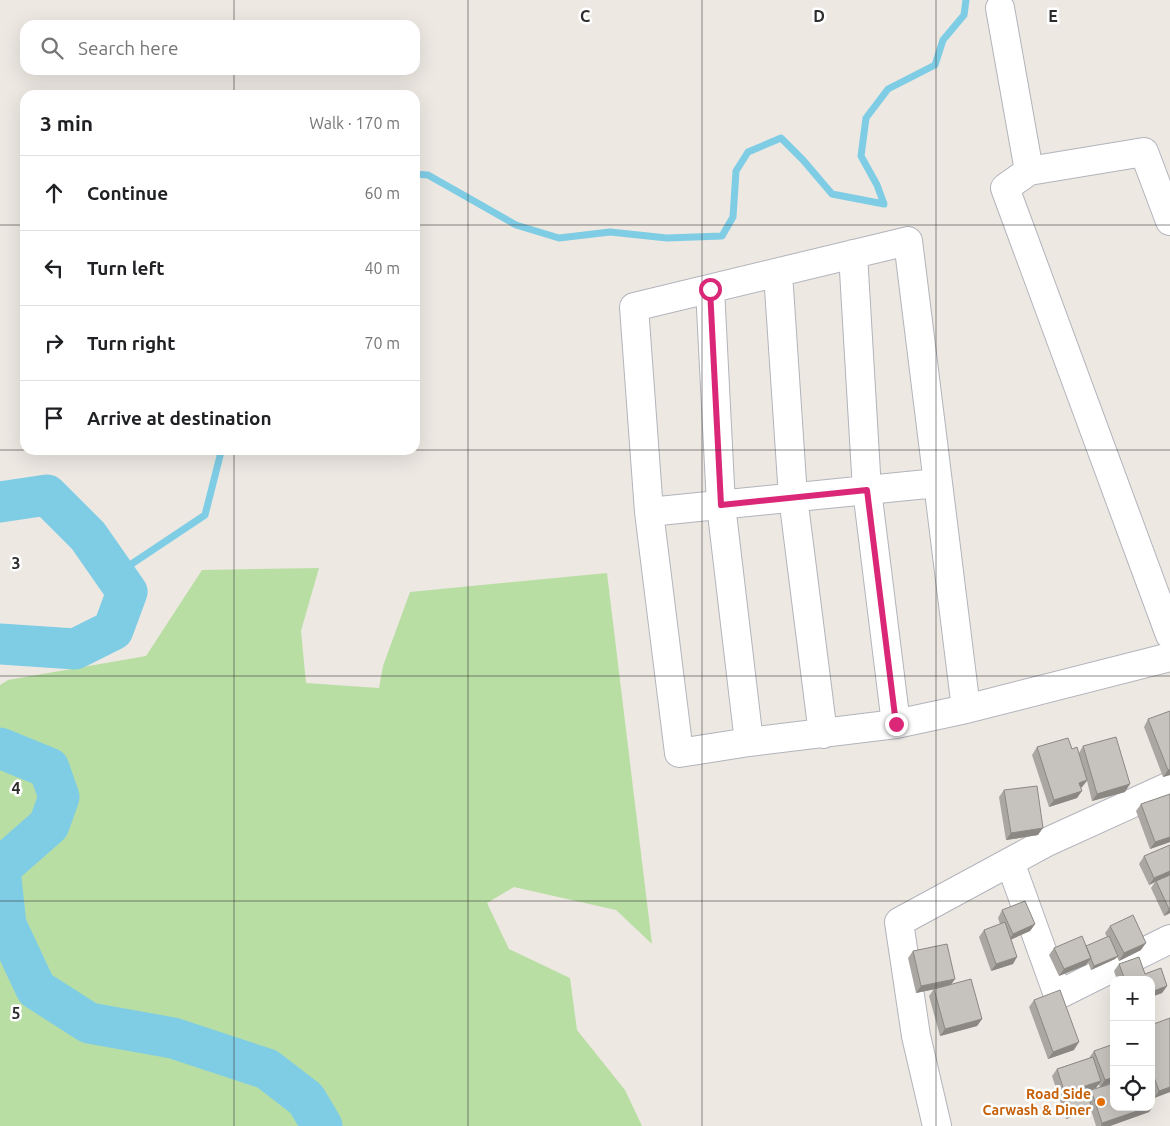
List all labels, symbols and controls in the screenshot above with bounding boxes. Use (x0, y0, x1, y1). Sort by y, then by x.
text: C (580, 7, 590, 25)
text: D (813, 7, 825, 25)
text: E (1048, 7, 1058, 25)
search box (20, 20, 420, 75)
icon: search (38, 34, 66, 62)
text: Search here (78, 37, 178, 59)
text: 3 min (40, 111, 93, 135)
text: Walk · 170 m (309, 114, 400, 132)
icon: ahead (40, 179, 68, 207)
text: Continue (87, 182, 168, 204)
text: 60 m (364, 184, 400, 202)
icon: left (40, 254, 68, 282)
text: Turn left (87, 257, 165, 279)
text: 40 m (364, 259, 400, 277)
route start (699, 278, 722, 301)
icon: right (40, 329, 68, 357)
text: Turn right (87, 332, 175, 354)
text: 70 m (364, 334, 400, 352)
icon: arrive (40, 404, 68, 432)
text: Arrive at destination (87, 407, 272, 429)
text: 3 (11, 554, 21, 572)
route end (885, 713, 908, 736)
text: 4 (11, 779, 21, 797)
map controls (1110, 976, 1155, 1111)
button: + (1110, 976, 1155, 1021)
text: 5 (11, 1004, 21, 1022)
button: − (1110, 1021, 1155, 1066)
button: locate (1110, 1066, 1155, 1111)
place label: Road Side Carwash & Diner (983, 1086, 1091, 1118)
marker: Road Side Carwash & Diner (1095, 1096, 1107, 1108)

